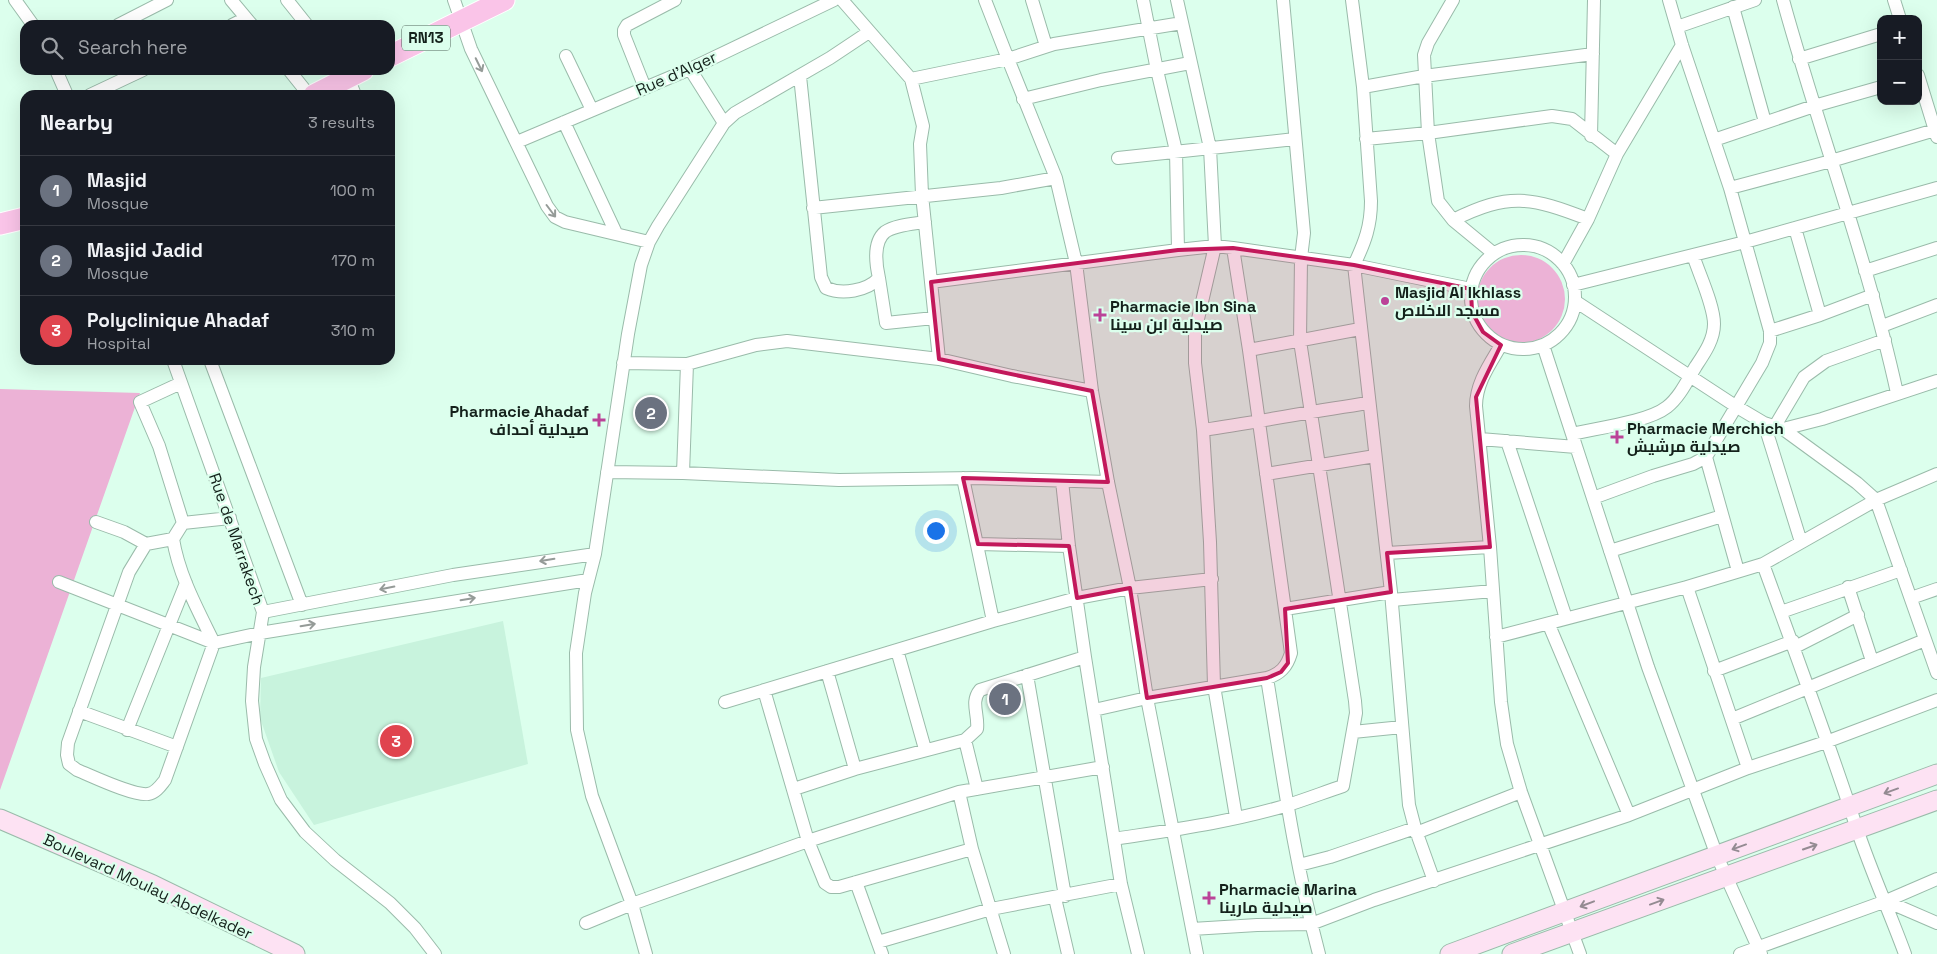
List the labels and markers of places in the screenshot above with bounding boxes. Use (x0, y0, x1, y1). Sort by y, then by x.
place label: Masjid Al Ikhlass مسجد الاخلاص (1395, 282, 1521, 321)
marker: Masjid Al Ikhlass مسجد الاخلاص (1379, 295, 1391, 307)
place label: Pharmacie Ibn Sina صيدلية ابن سينا (1110, 296, 1256, 335)
marker: Pharmacie Ibn Sina صيدلية ابن سينا (1094, 309, 1106, 321)
pin: 2 (635, 394, 667, 432)
place label: Pharmacie Ahadaf صيدلية أحداف (449, 401, 589, 440)
marker: Pharmacie Ahadaf صيدلية أحداف (593, 414, 605, 426)
place label: Pharmacie Merchich صيدلية مرشيش (1627, 418, 1784, 457)
marker: Pharmacie Merchich صيدلية مرشيش (1611, 431, 1623, 443)
pin: 1 (989, 680, 1021, 718)
pin: 3 (380, 722, 412, 760)
place label: Pharmacie Marina صيدلية مارينا (1219, 879, 1357, 918)
marker: Pharmacie Marina صيدلية مارينا (1203, 892, 1215, 904)

